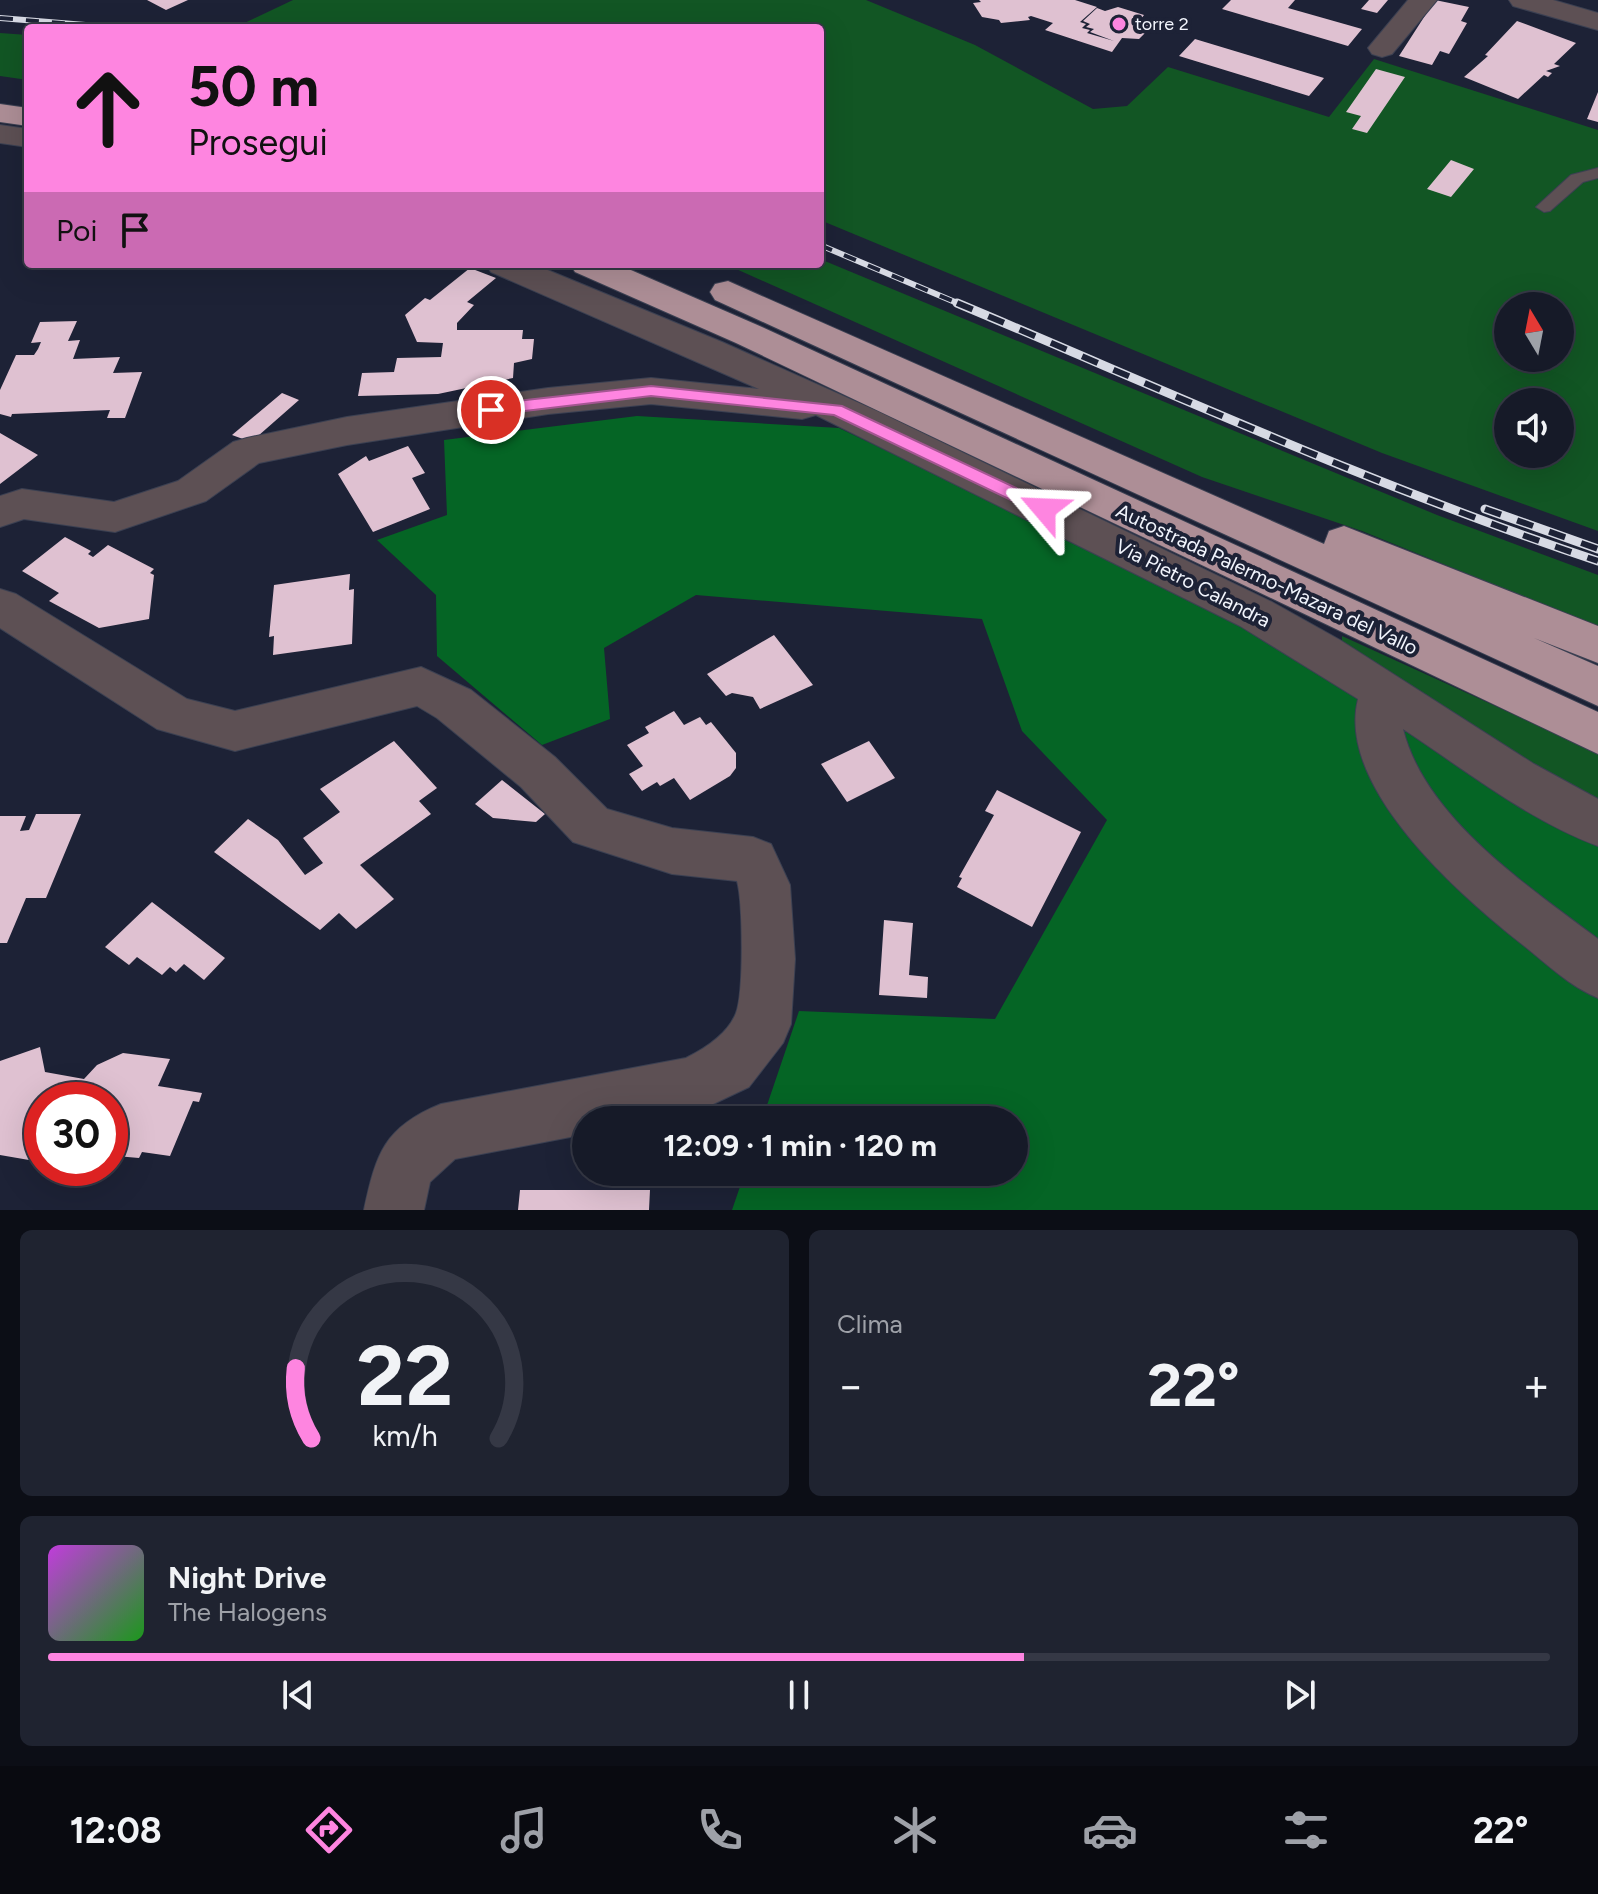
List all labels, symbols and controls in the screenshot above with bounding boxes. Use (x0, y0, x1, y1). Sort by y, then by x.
place label: torre 2 (1135, 13, 1189, 35)
marker: torre 2 (1110, 15, 1128, 33)
text: 50 m (188, 53, 319, 120)
icon: ahead (56, 56, 160, 160)
text: Prosegui (188, 121, 328, 164)
icon: arrive (113, 208, 157, 252)
text: Poi (56, 212, 97, 249)
north arrow (1494, 292, 1574, 372)
map controls (1494, 292, 1574, 468)
pin (457, 376, 525, 444)
icon: arrive (469, 388, 513, 432)
button: sound (1494, 388, 1574, 468)
position arrow (1002, 467, 1086, 551)
street label: Autostrada Palermo-Mazara del Vallo (1112, 498, 1422, 660)
street label: Via Pietro Calandra (1112, 534, 1274, 632)
speed limit sign: 30 (24, 1082, 128, 1186)
text: 12:09 · 1 min · 120 m (663, 1127, 937, 1164)
text: Clima (837, 1308, 903, 1340)
text: 22 (356, 1326, 453, 1426)
text: 22° (1147, 1349, 1240, 1421)
text: − (837, 1359, 864, 1412)
text: + (1523, 1359, 1550, 1412)
text: km/h (372, 1419, 437, 1453)
text: Night Drive (168, 1559, 326, 1596)
text: The Halogens (168, 1596, 327, 1628)
icon: previous (276, 1673, 320, 1717)
icon: pause (777, 1673, 821, 1717)
icon: next (1278, 1673, 1322, 1717)
icon: directions (301, 1802, 357, 1858)
icon: music (496, 1802, 552, 1858)
icon: phone (692, 1802, 748, 1858)
icon: climate (887, 1802, 943, 1858)
icon: car (1082, 1802, 1138, 1858)
icon: filters (1278, 1802, 1334, 1858)
text: 12:08 (70, 1809, 162, 1852)
text: 22° (1473, 1809, 1528, 1852)

